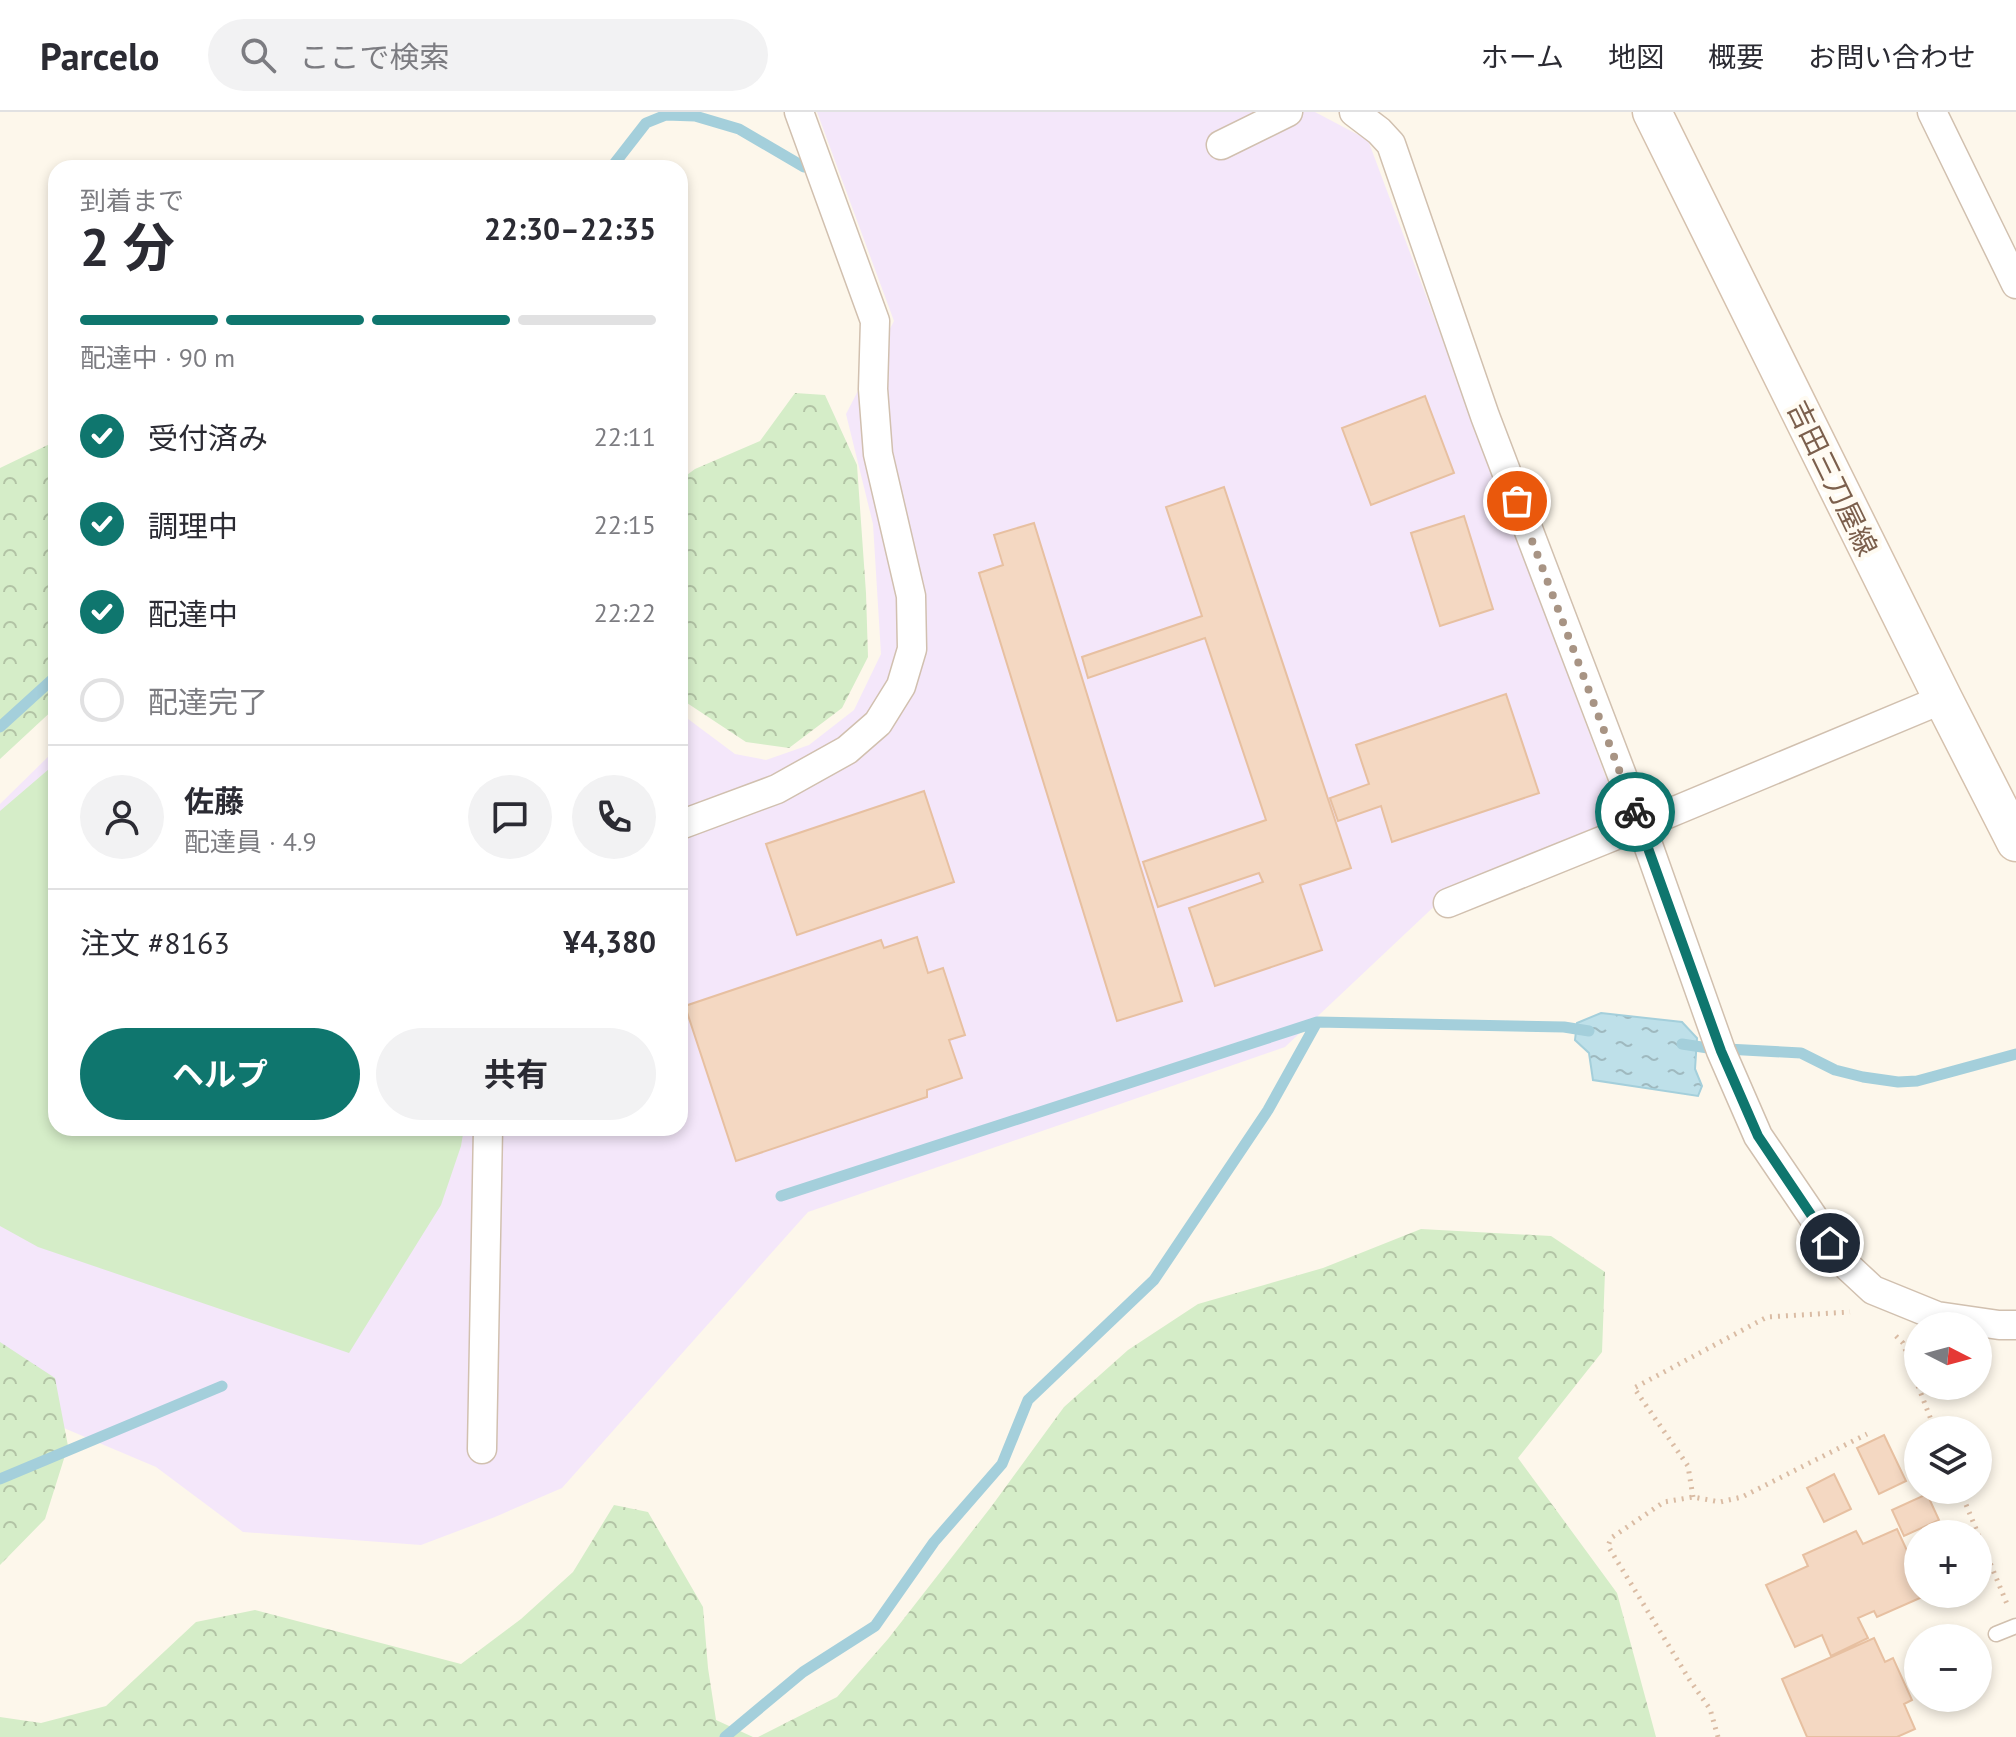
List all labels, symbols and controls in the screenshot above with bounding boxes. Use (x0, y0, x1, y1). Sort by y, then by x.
search box (208, 19, 768, 91)
text: Parcelo (40, 31, 160, 80)
icon: search (236, 33, 280, 77)
text: ここで検索 (300, 37, 450, 76)
text: ホーム (1481, 38, 1564, 75)
text: 地図 (1608, 38, 1664, 75)
text: 概要 (1708, 38, 1764, 75)
text: お問い合わせ (1808, 38, 1976, 75)
text: 到着まで (80, 184, 184, 217)
text: 22:30–22:35 (484, 209, 656, 248)
text: 2 分 (80, 213, 175, 280)
text: 配達中 · 90 m (80, 341, 235, 374)
street label: 吉田三刀屋線 (1780, 394, 1886, 562)
icon: check (80, 414, 124, 458)
text: 受付済み (148, 418, 268, 457)
text: 22:11 (594, 420, 656, 453)
pin (1483, 467, 1551, 535)
icon: bag (1495, 479, 1539, 523)
icon: check (80, 502, 124, 546)
text: 調理中 (148, 506, 238, 545)
text: 22:15 (594, 508, 656, 541)
icon: check (80, 590, 124, 634)
text: 配達中 (148, 594, 238, 633)
text: 22:22 (594, 596, 656, 629)
text: 配達完了 (148, 682, 268, 721)
courier (1595, 772, 1675, 852)
button: person (80, 775, 164, 859)
button: chat (468, 775, 552, 859)
button: phone (572, 775, 656, 859)
text: 佐藤 (184, 781, 244, 820)
icon: bike (1613, 790, 1657, 834)
text: 配達員 · 4.9 (184, 825, 317, 858)
text: ¥4,380 (563, 922, 656, 961)
text: 注文 #8163 (80, 923, 230, 962)
button: ヘルプ (80, 1028, 360, 1120)
button: 共有 (376, 1028, 656, 1120)
pin (1796, 1209, 1864, 1277)
icon: home (1808, 1221, 1852, 1265)
north arrow (1904, 1312, 1992, 1400)
map controls (1904, 1312, 1992, 1712)
button: layers (1904, 1416, 1992, 1504)
button: + (1904, 1520, 1992, 1608)
button: − (1904, 1624, 1992, 1712)

